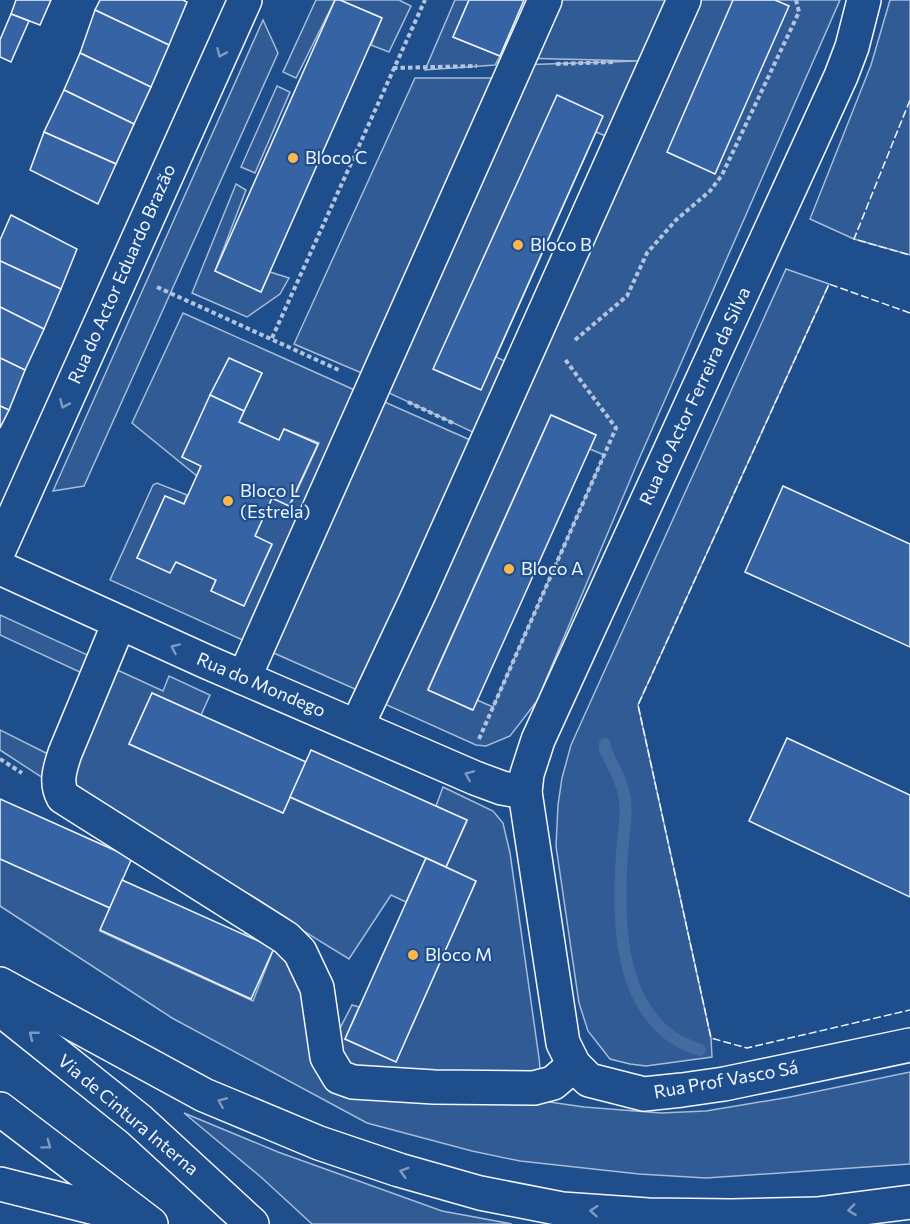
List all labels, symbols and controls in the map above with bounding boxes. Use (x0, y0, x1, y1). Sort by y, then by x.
one-way arrow (217, 47, 229, 58)
place label: Bloco C (305, 146, 367, 168)
marker: Bloco C (286, 151, 300, 165)
street label: Rua do Actor Eduardo Brazão (63, 160, 180, 387)
place label: Bloco B (530, 233, 592, 255)
marker: Bloco B (511, 238, 525, 252)
street label: Rua do Actor Ferreira da Silva (634, 283, 754, 508)
one-way arrow (59, 397, 71, 408)
place label: Bloco L (Estrela) (240, 479, 310, 522)
marker: Bloco L (Estrela) (221, 494, 235, 508)
place label: Bloco A (521, 557, 583, 579)
marker: Bloco A (502, 562, 516, 576)
one-way arrow (170, 643, 181, 655)
street label: Rua do Mondego (194, 647, 329, 721)
one-way arrow (465, 770, 476, 782)
place label: Bloco M (425, 943, 492, 965)
marker: Bloco M (406, 948, 420, 962)
one-way arrow (29, 1032, 40, 1043)
street label: Via de Cintura Interna (54, 1049, 203, 1179)
street label: Rua Prof Vasco Sá (652, 1055, 800, 1103)
one-way arrow (217, 1097, 228, 1109)
one-way arrow (40, 1137, 51, 1148)
one-way arrow (399, 1166, 409, 1179)
one-way arrow (847, 1203, 857, 1215)
one-way arrow (590, 1205, 599, 1218)

